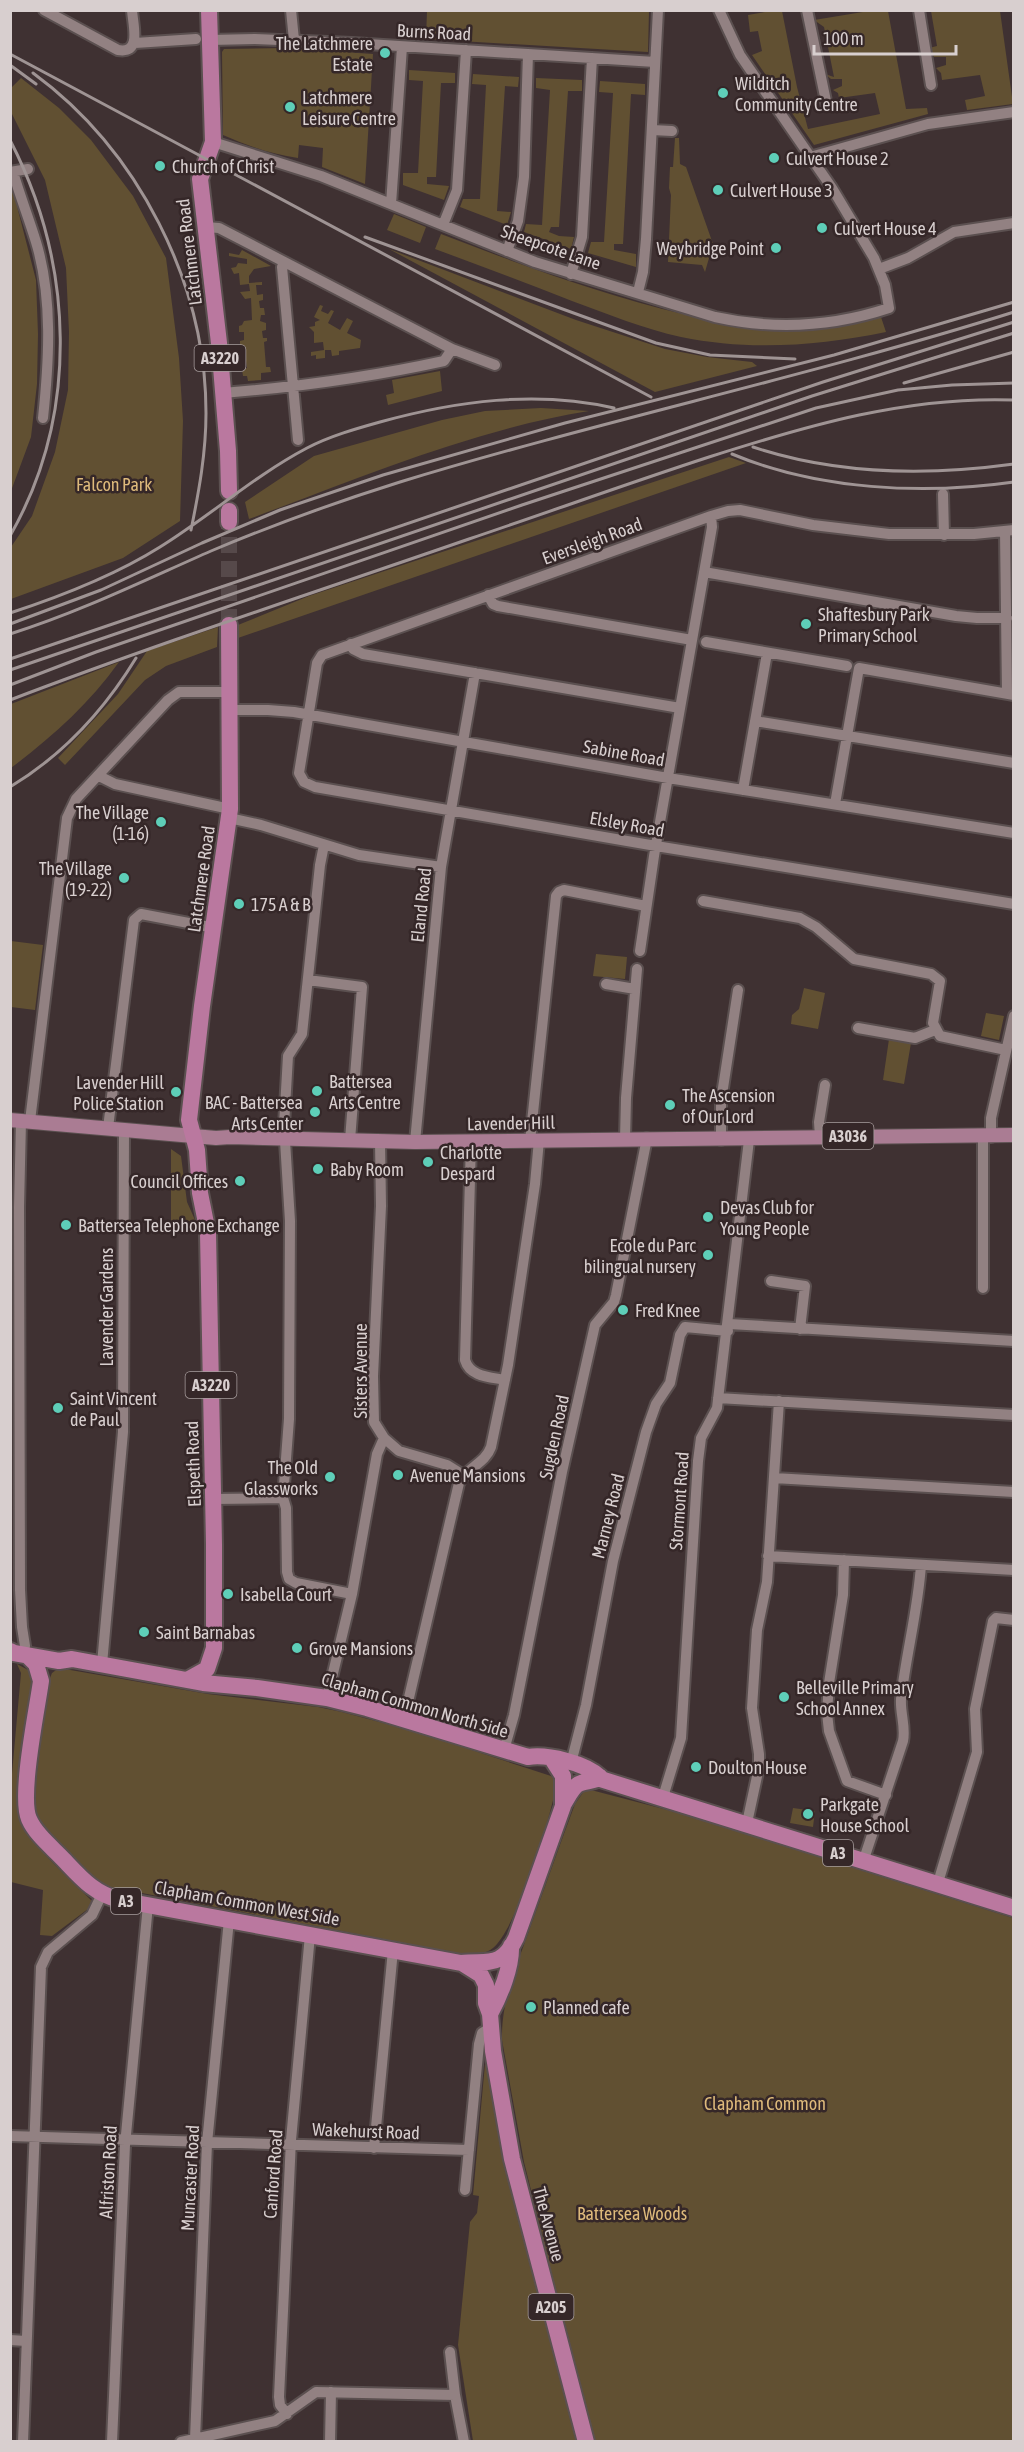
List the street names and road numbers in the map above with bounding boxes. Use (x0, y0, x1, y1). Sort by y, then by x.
street label: Burns Road (396, 20, 472, 44)
street label: Latchmere Road (172, 198, 206, 306)
street label: Sheepcote Lane (498, 220, 604, 274)
road number: A3220 (194, 345, 246, 371)
street label: Eversleigh Road (539, 513, 645, 569)
street label: Sabine Road (582, 736, 666, 770)
street label: Elsley Road (588, 807, 666, 841)
street label: Latchmere Road (183, 824, 219, 934)
street label: Eland Road (407, 867, 435, 943)
street label: Lavender Hill (467, 1112, 555, 1134)
road number: A3036 (822, 1123, 874, 1149)
street label: Lavender Gardens (96, 1248, 117, 1366)
street label: Sisters Avenue (350, 1323, 371, 1419)
road number: A3220 (186, 1372, 236, 1398)
street label: Sugden Road (535, 1393, 573, 1481)
street label: Elspeth Road (181, 1421, 205, 1507)
street label: Stormont Road (665, 1451, 693, 1551)
street label: Marney Road (587, 1471, 629, 1561)
street label: Clapham Common North Side (319, 1668, 511, 1742)
road number: A3 (823, 1840, 853, 1866)
street label: Clapham Common West Side (153, 1876, 341, 1930)
road number: A3 (111, 1888, 141, 1914)
street label: Wakehurst Road (312, 2119, 420, 2143)
street label: Muncaster Road (177, 2124, 203, 2232)
street label: Alfriston Road (95, 2125, 121, 2219)
street label: Canford Road (259, 2129, 287, 2219)
street label: The Avenue (529, 2184, 569, 2264)
road number: A205 (528, 2294, 574, 2320)

